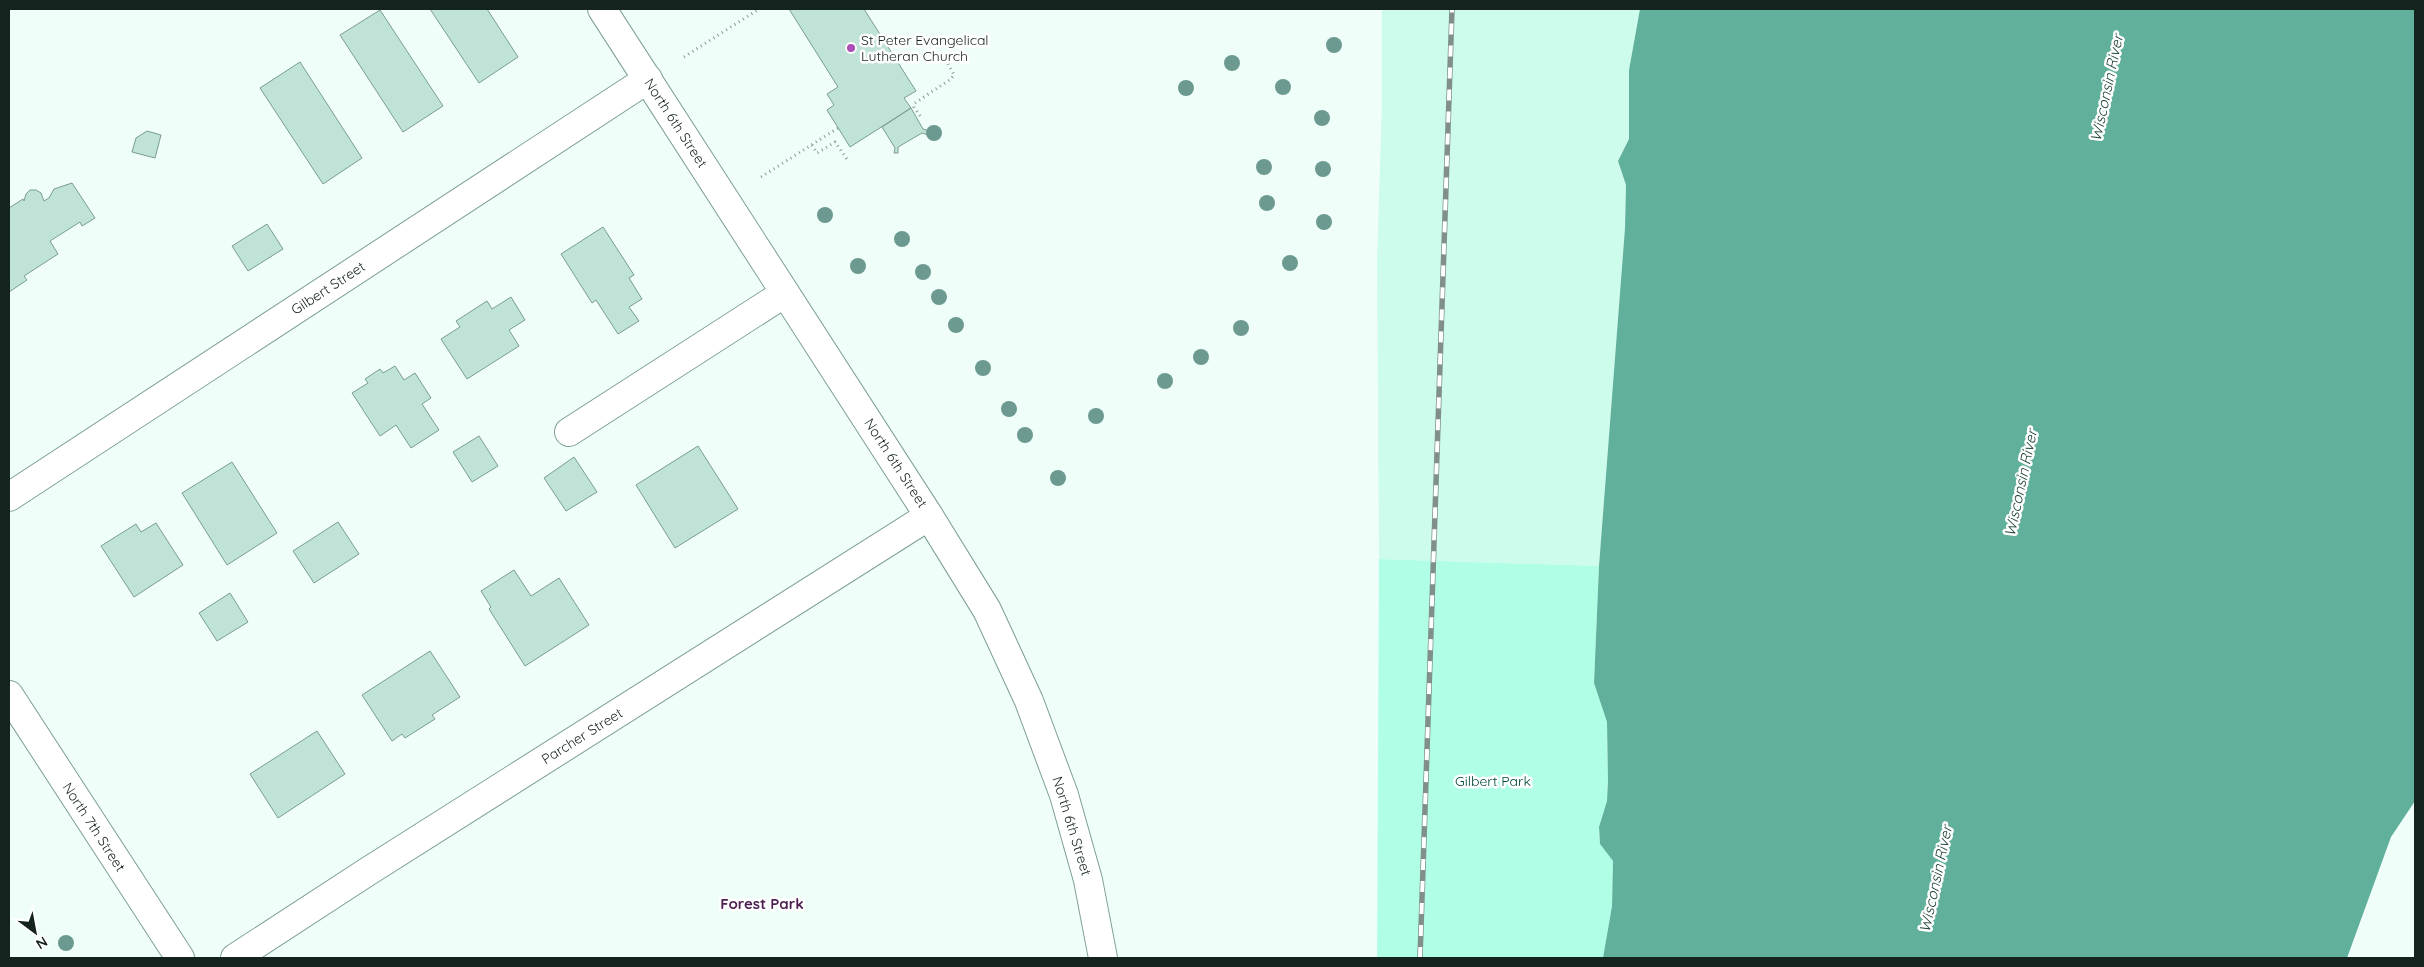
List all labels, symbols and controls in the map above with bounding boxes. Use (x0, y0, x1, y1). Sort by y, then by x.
place label: St Peter Evangelical Lutheran Church (861, 31, 989, 65)
water label: Wisconsin River (2086, 31, 2128, 143)
marker: St Peter Evangelical Lutheran Church (845, 42, 857, 54)
street label: North 6th Street (640, 75, 712, 171)
street label: Gilbert Street (288, 257, 369, 319)
street label: North 6th Street (860, 415, 932, 511)
water label: Wisconsin River (2000, 426, 2042, 538)
street label: Parcher Street (538, 704, 626, 768)
park label: Gilbert Park (1455, 772, 1531, 790)
street label: North 6th Street (1048, 774, 1096, 878)
street label: North 7th Street (59, 779, 130, 875)
water label: Wisconsin River (1915, 822, 1957, 934)
district label: Forest Park (720, 894, 804, 913)
north arrow (10, 907, 60, 957)
text: N (33, 933, 51, 953)

